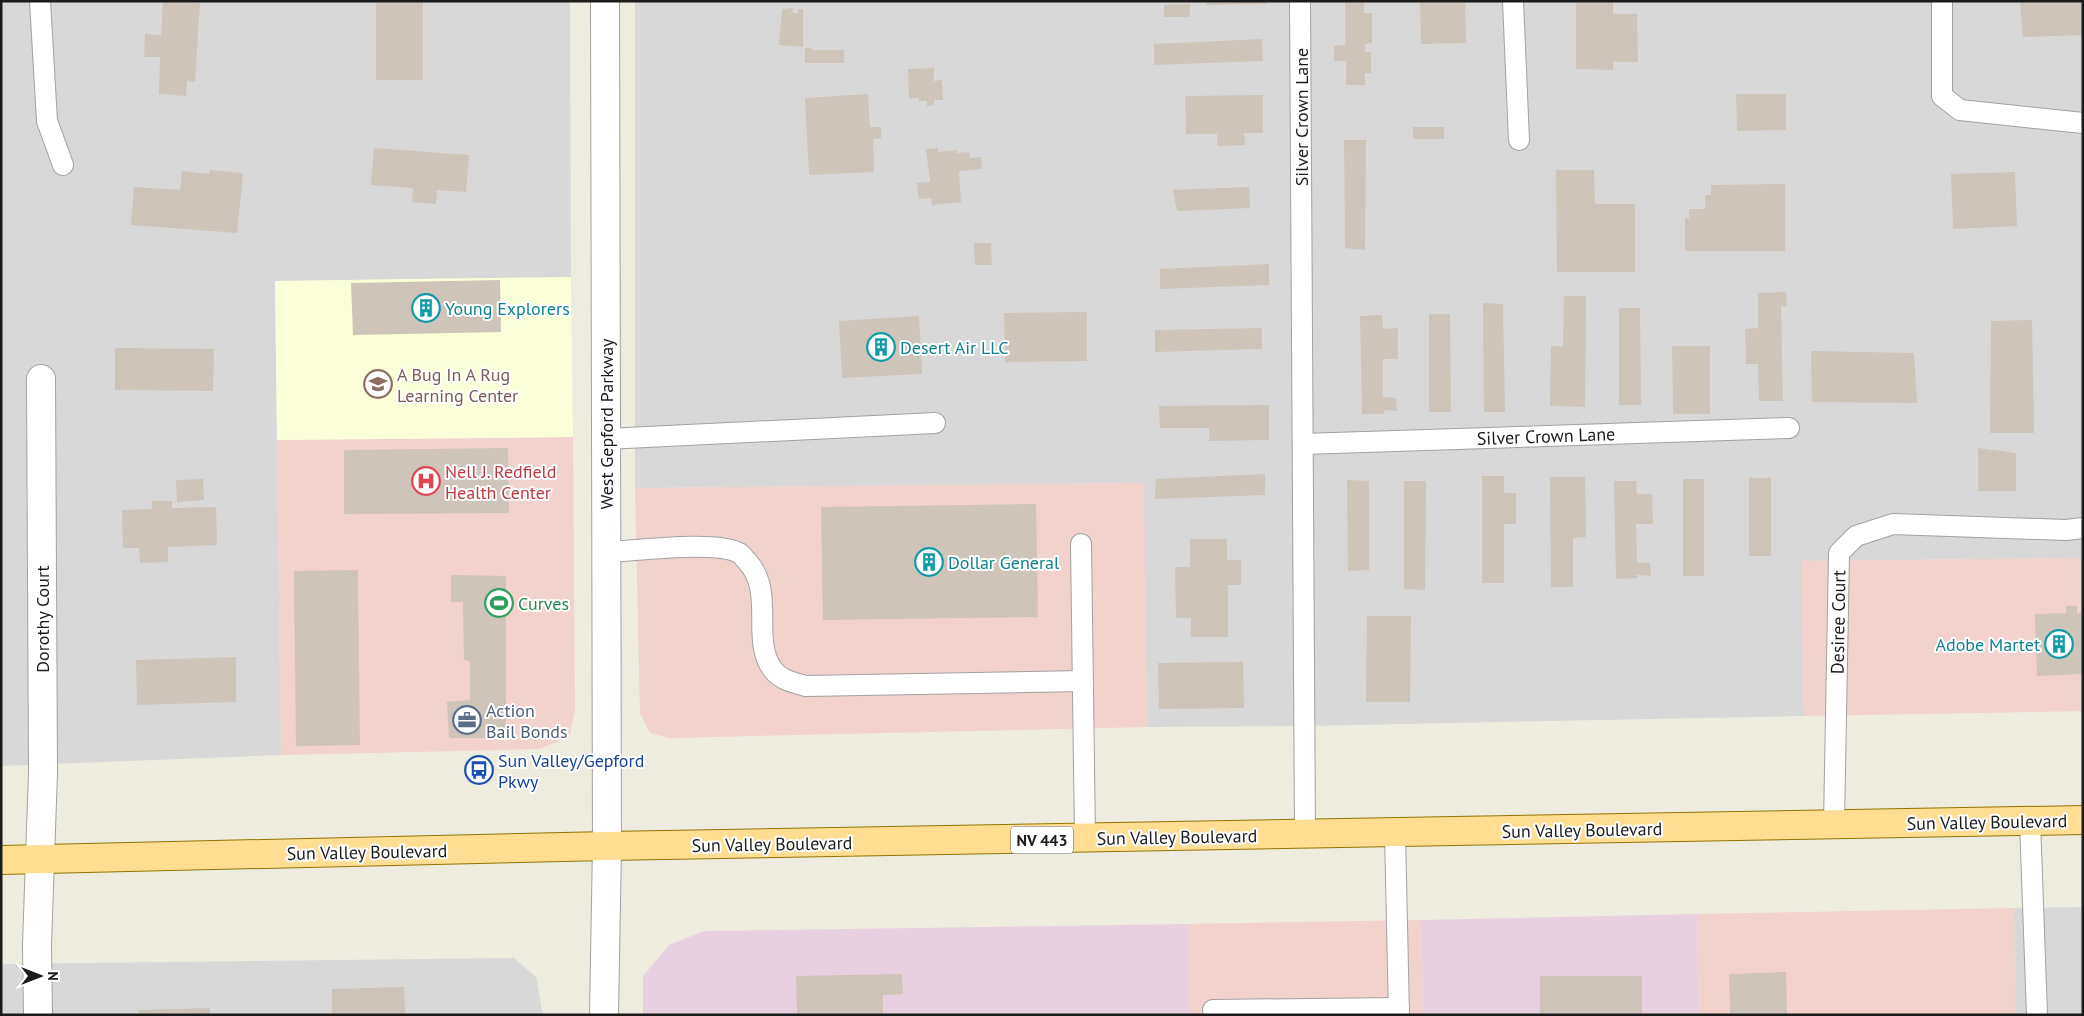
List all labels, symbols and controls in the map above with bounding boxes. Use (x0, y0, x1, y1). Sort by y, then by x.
street label: Silver Crown Lane (1290, 48, 1313, 186)
building icon: Young Explorers (411, 293, 441, 323)
place label: Young Explorers (445, 297, 570, 320)
building icon: Desert Air LLC (866, 332, 896, 362)
place label: Desert Air LLC (900, 336, 1009, 359)
street label: West Gepford Parkway (595, 338, 618, 509)
place label: A Bug In A Rug Learning Center (397, 363, 518, 407)
school or university icon: A Bug In A Rug Learning Center (363, 369, 393, 399)
street label: Silver Crown Lane (1476, 422, 1616, 450)
place label: Nell J. Redfield Health Center (445, 460, 557, 504)
hospital icon: Nell J. Redfield Health Center (411, 466, 441, 496)
building icon: Dollar General (914, 547, 944, 577)
place label: Dollar General (948, 551, 1060, 574)
street label: Dorothy Court (31, 565, 54, 673)
street label: Desiree Court (1826, 570, 1850, 674)
sports icon: Curves (484, 588, 514, 618)
place label: Curves (518, 592, 569, 615)
building icon: Adobe Martet (2044, 629, 2074, 659)
place label: Adobe Martet (1935, 633, 2040, 656)
place label: Action Bail Bonds (486, 699, 568, 743)
office icon: Action Bail Bonds (452, 705, 482, 735)
place label: Sun Valley/Gepford Pkwy (498, 749, 644, 793)
bus stop icon: Sun Valley/Gepford Pkwy (464, 755, 494, 785)
street label: Sun Valley Boulevard (1906, 809, 2068, 835)
street label: Sun Valley Boulevard (1501, 817, 1663, 843)
street label: Sun Valley Boulevard (1096, 824, 1258, 850)
road number: NV 443 (1011, 826, 1073, 854)
street label: Sun Valley Boulevard (691, 831, 853, 857)
street label: Sun Valley Boulevard (286, 839, 448, 865)
north arrow (15, 951, 65, 1001)
text: N (44, 971, 62, 981)

